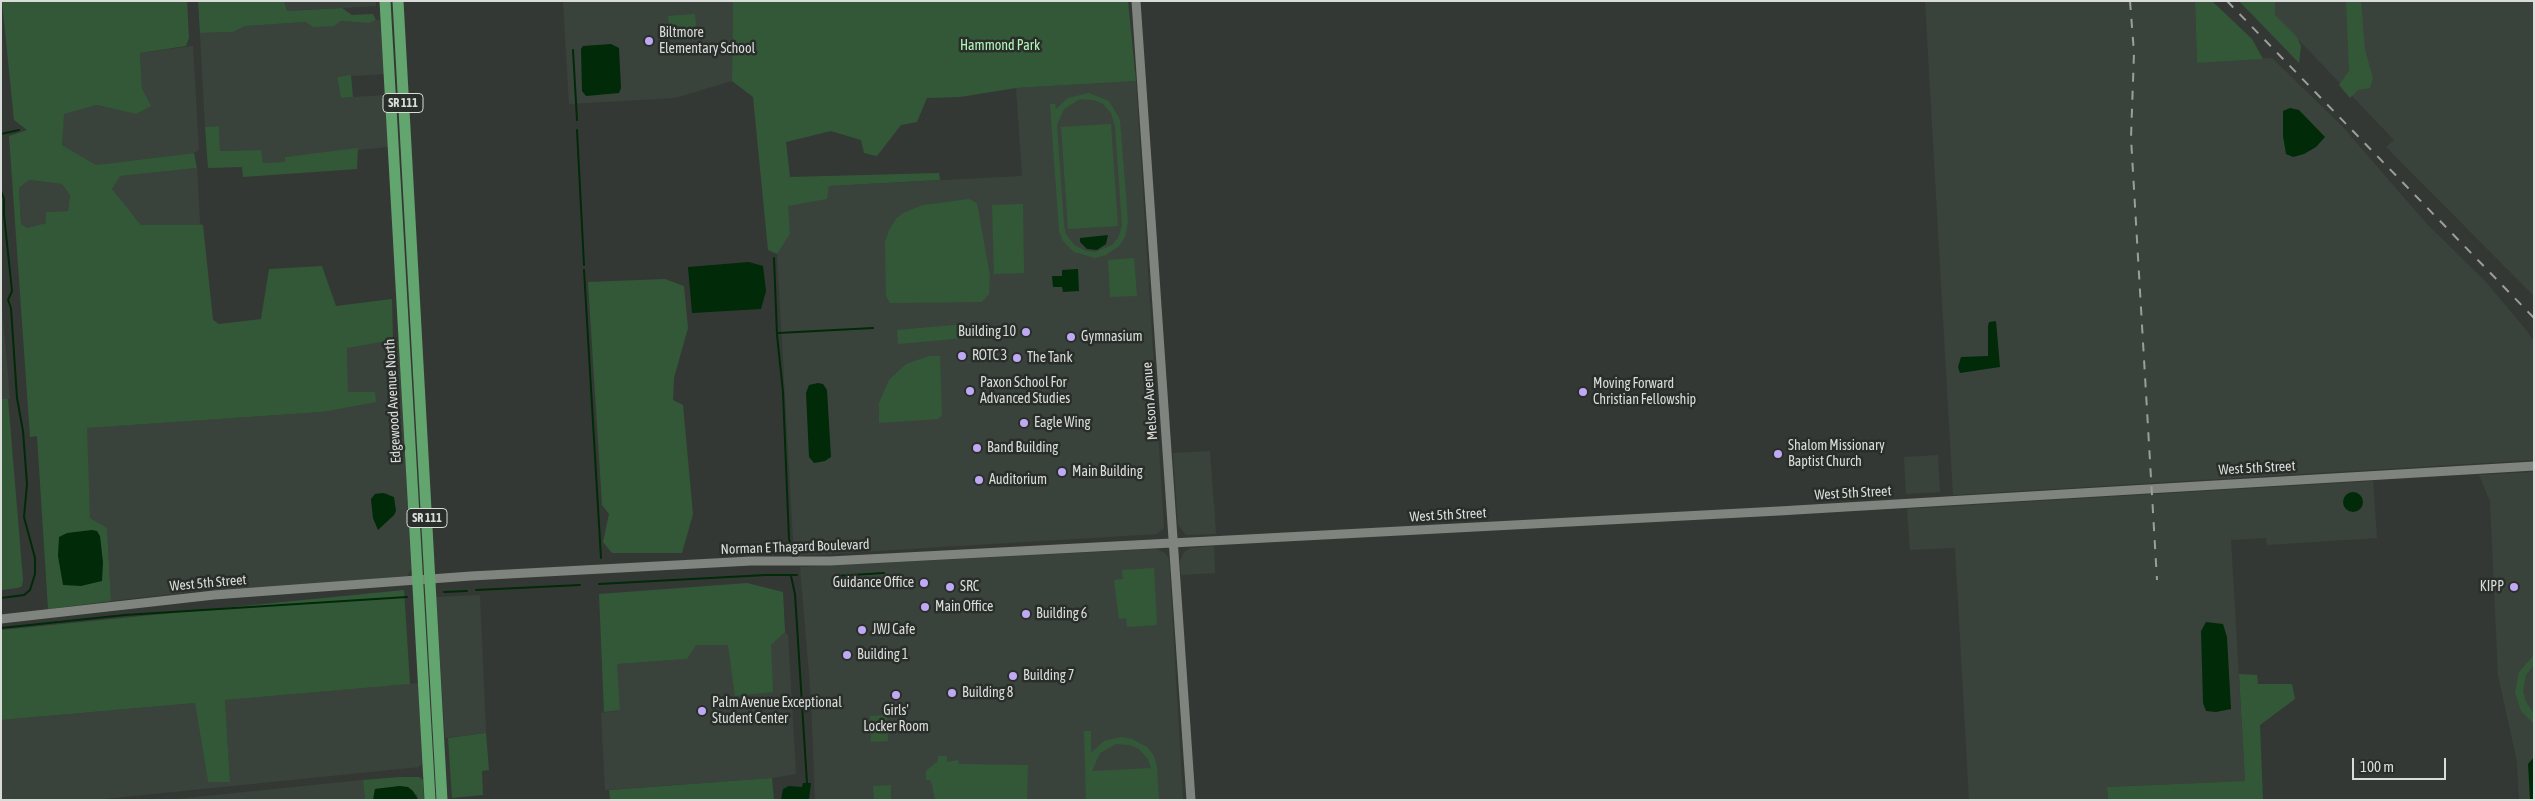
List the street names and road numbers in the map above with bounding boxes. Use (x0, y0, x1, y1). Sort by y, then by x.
road number: SR 111 (383, 94, 423, 112)
street label: Edgewood Avenue North (381, 338, 405, 464)
street label: Melson Avenue (1139, 361, 1161, 441)
street label: West 5th Street (2218, 458, 2296, 478)
street label: West 5th Street (1814, 483, 1892, 503)
street label: West 5th Street (1409, 505, 1487, 525)
road number: SR 111 (407, 508, 447, 528)
street label: Norman E Thagard Boulevard (720, 536, 870, 558)
street label: West 5th Street (169, 571, 247, 595)

